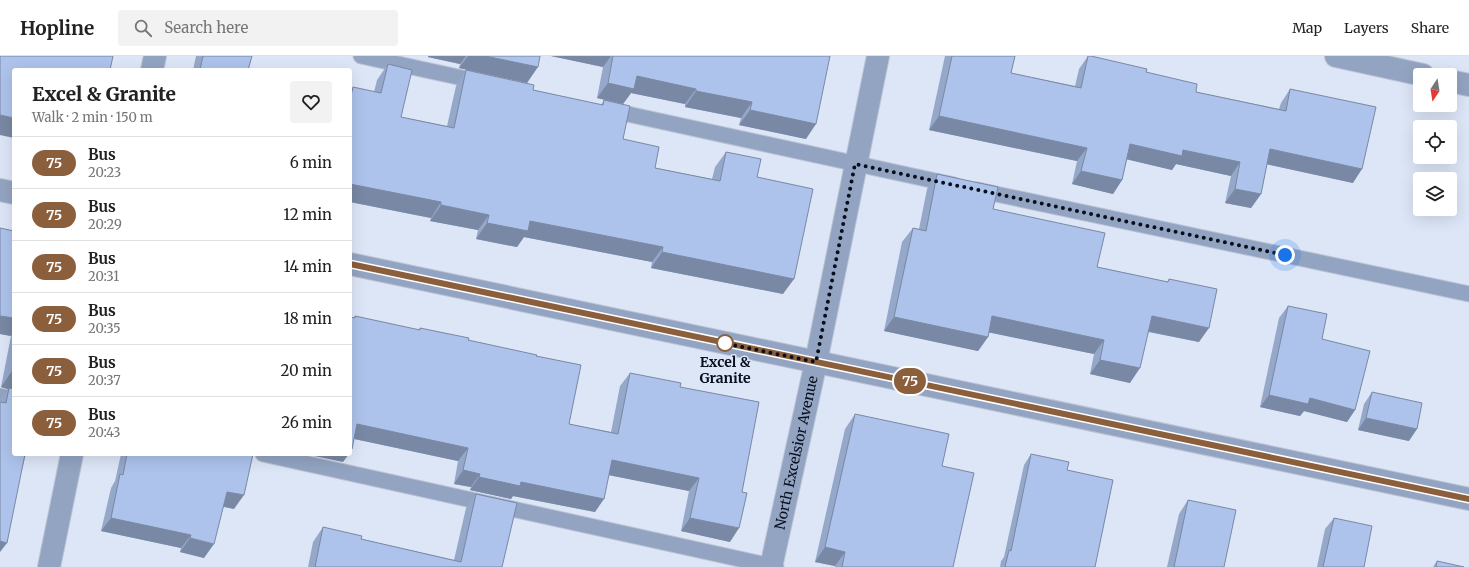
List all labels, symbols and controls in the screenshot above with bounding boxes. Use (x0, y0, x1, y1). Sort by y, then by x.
search box (118, 10, 398, 46)
text: Hopline (20, 16, 94, 40)
icon: search (132, 17, 154, 39)
text: Search here (164, 18, 248, 37)
text: Map (1292, 19, 1322, 37)
text: Layers (1344, 19, 1389, 37)
text: Share (1411, 19, 1449, 37)
north arrow (1413, 68, 1457, 112)
map controls (1413, 68, 1457, 216)
button: heart (290, 81, 332, 123)
text: Excel & Granite (32, 82, 176, 106)
text: Walk · 2 min · 150 m (32, 109, 153, 126)
button: locate (1413, 120, 1457, 164)
text: Bus (88, 145, 116, 164)
text: 6 min (290, 153, 332, 172)
text: 75 (46, 154, 62, 172)
text: 20:23 (88, 164, 121, 181)
button: layers (1413, 172, 1457, 216)
text: Bus (88, 197, 116, 216)
text: 12 min (283, 205, 332, 224)
text: 75 (46, 206, 62, 224)
text: 20:29 (88, 216, 122, 233)
your location (1275, 245, 1295, 265)
text: Bus (88, 249, 116, 268)
text: 14 min (284, 257, 332, 276)
text: 75 (46, 258, 62, 276)
text: 20:31 (88, 268, 119, 285)
text: Bus (88, 301, 116, 320)
text: 18 min (284, 309, 332, 328)
text: 75 (46, 310, 62, 328)
text: 20:35 (88, 320, 121, 337)
marker: Excel & Granite (716, 334, 734, 352)
text: Bus (88, 353, 116, 372)
place label: Excel & Granite (699, 353, 751, 387)
text: 20 min (280, 361, 332, 380)
text: 75 (46, 362, 62, 380)
line badge: 75 (892, 368, 928, 394)
text: 20:37 (88, 372, 121, 389)
text: 75 (902, 372, 918, 390)
street label: North Excelsior Avenue (770, 374, 822, 531)
text: Bus (88, 405, 116, 424)
text: 26 min (281, 413, 332, 432)
text: 75 (46, 414, 62, 432)
text: 20:43 (88, 424, 120, 441)

